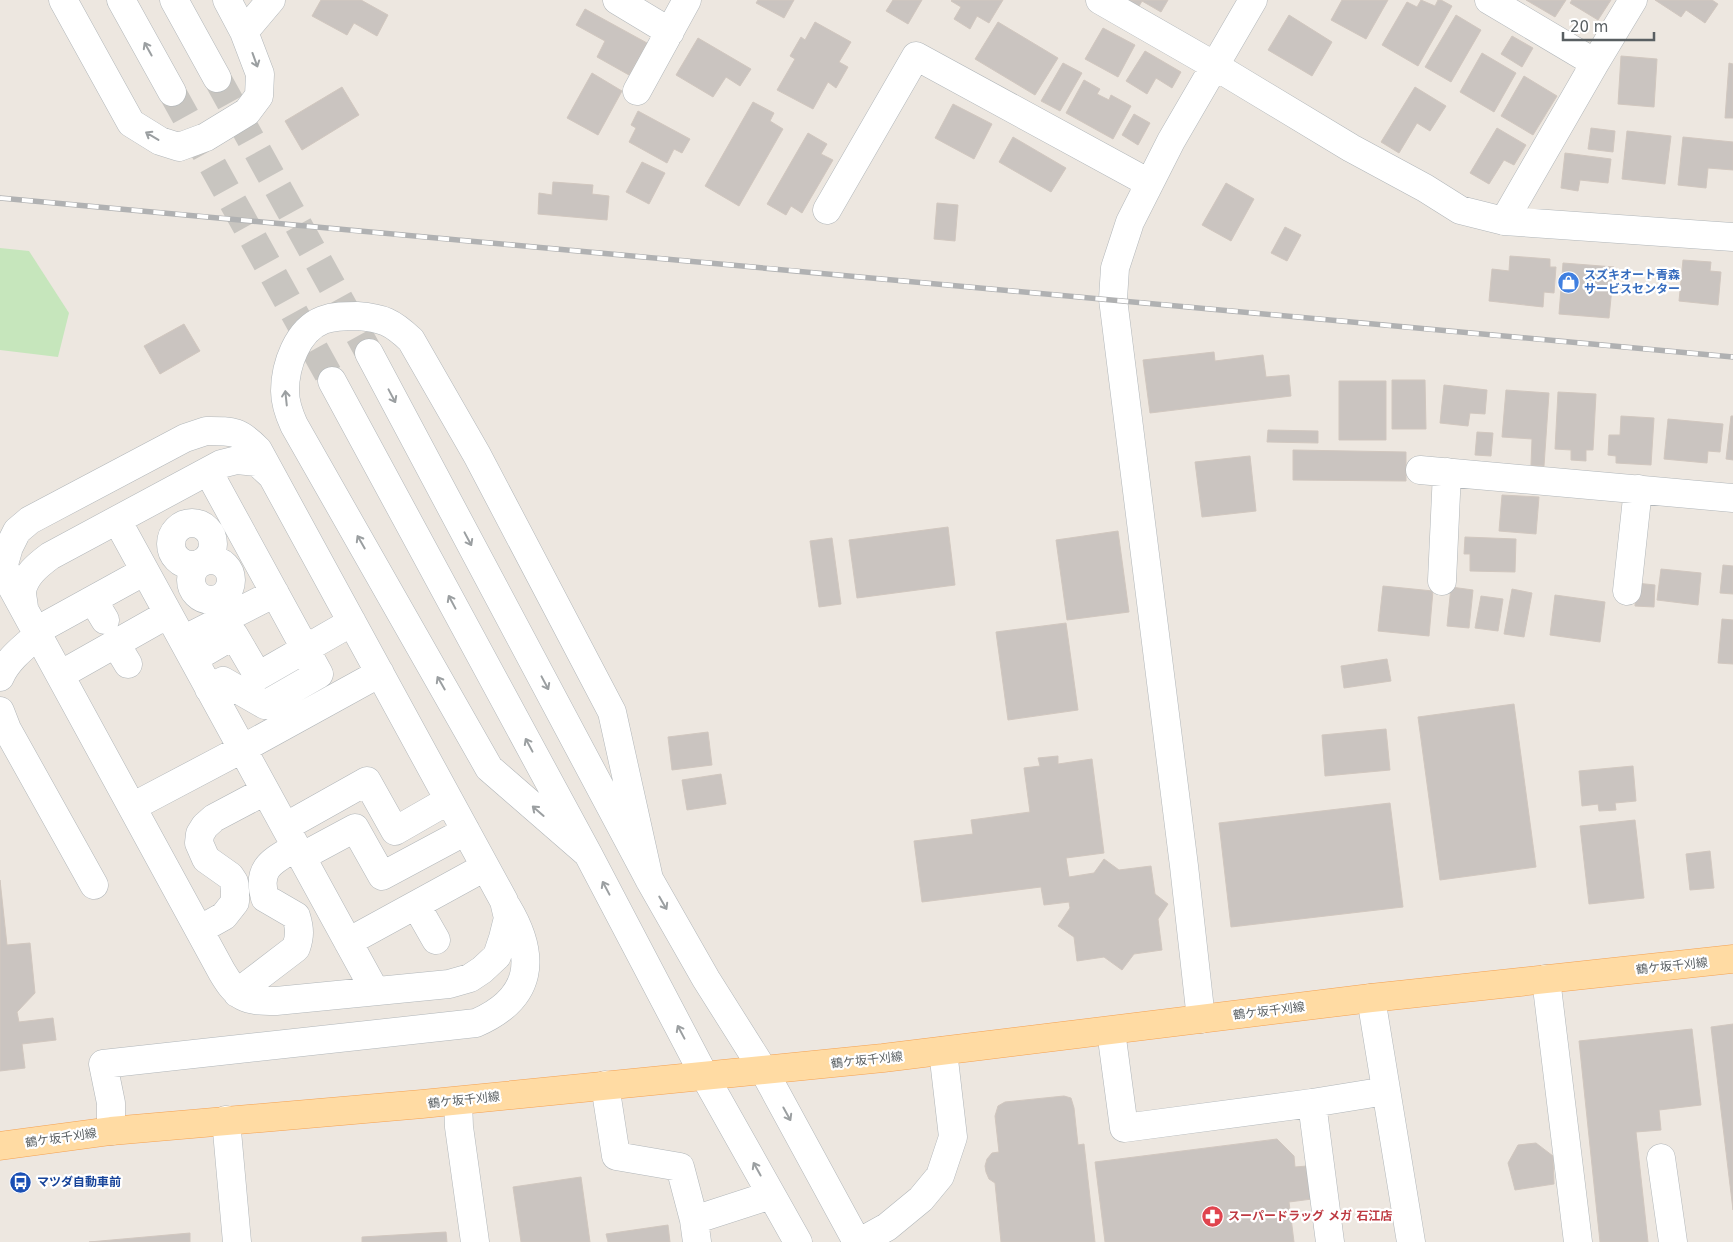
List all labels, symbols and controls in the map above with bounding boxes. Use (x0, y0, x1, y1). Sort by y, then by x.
scale bar (1563, 10, 1654, 42)
text: 20 m (1570, 18, 1608, 36)
one-way arrow (143, 42, 153, 57)
one-way arrow (251, 52, 260, 67)
one-way arrow (145, 131, 159, 141)
place label: スズキオート青森 サービスセンター (1584, 268, 1680, 296)
shop icon: スズキオート青森 サービスセンター (1556, 270, 1580, 294)
one-way arrow (388, 388, 397, 403)
one-way arrow (282, 391, 291, 407)
one-way arrow (464, 532, 474, 546)
one-way arrow (355, 535, 365, 549)
one-way arrow (447, 595, 456, 610)
one-way arrow (541, 675, 550, 690)
one-way arrow (436, 676, 446, 691)
one-way arrow (524, 738, 533, 753)
one-way arrow (531, 805, 544, 817)
one-way arrow (601, 881, 611, 896)
one-way arrow (658, 896, 668, 911)
street label: 鶴ケ坂千刈線 (1635, 955, 1709, 977)
street label: 鶴ケ坂千刈線 (1232, 1000, 1306, 1022)
one-way arrow (676, 1025, 686, 1040)
street label: 鶴ケ坂千刈線 (830, 1049, 904, 1071)
street label: 鶴ケ坂千刈線 (427, 1089, 501, 1111)
one-way arrow (783, 1106, 793, 1120)
street label: 鶴ケ坂千刈線 (24, 1126, 98, 1150)
one-way arrow (751, 1162, 761, 1177)
bus stop icon: マツダ自動車前 (9, 1170, 33, 1194)
place label: マツダ自動車前 (37, 1175, 121, 1189)
pharmacy icon: スーパードラッグ メガ 石江店 (1200, 1204, 1224, 1228)
place label: スーパードラッグ メガ 石江店 (1228, 1209, 1392, 1223)

